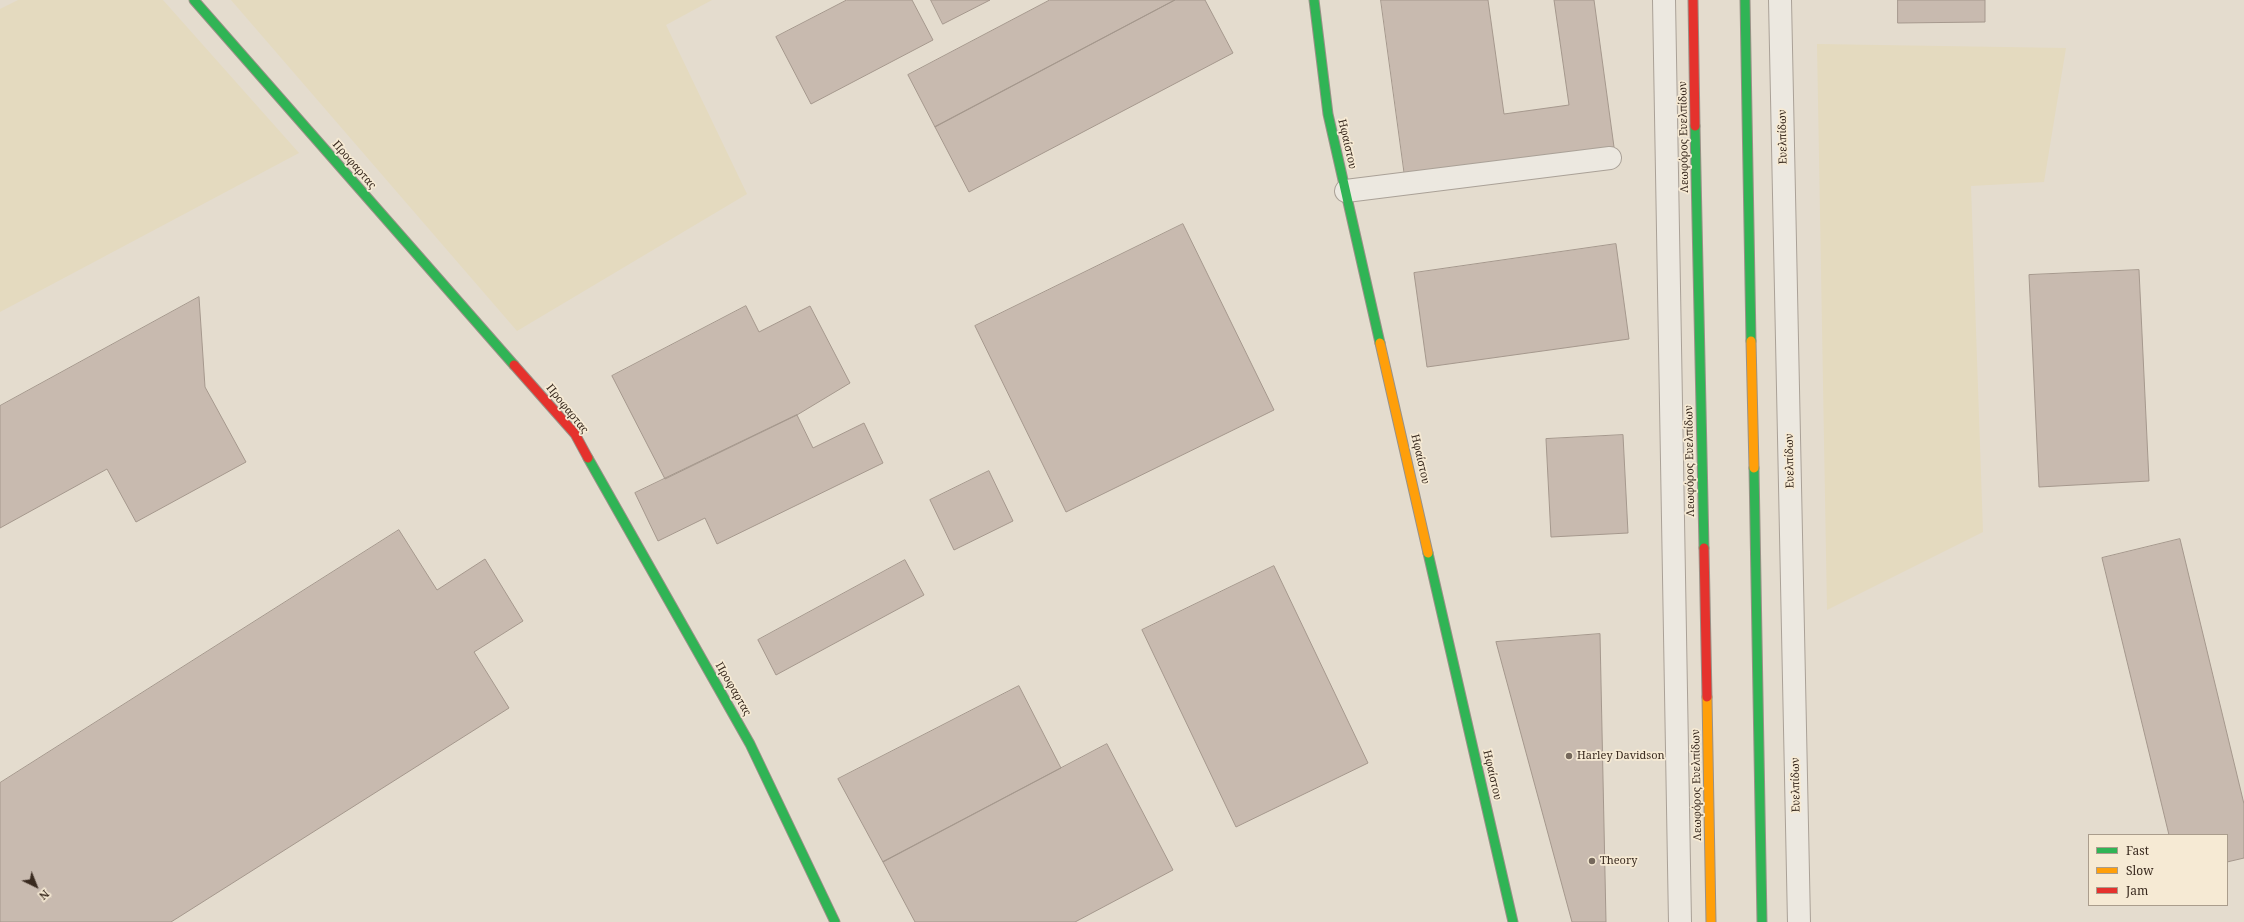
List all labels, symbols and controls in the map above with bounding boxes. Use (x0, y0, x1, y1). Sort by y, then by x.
street label: Λεωφόρος Ευελπίδων (1676, 81, 1692, 193)
street label: Ευελπίδων (1776, 109, 1790, 165)
street label: Ηφαίστου (1335, 118, 1359, 170)
street label: Προφαρτας (329, 138, 379, 192)
street label: Προφαρτας (543, 382, 591, 436)
street label: Λεωφόρος Ευελπίδων (1682, 405, 1698, 517)
street label: Ηφαίστου (1408, 433, 1432, 485)
street label: Ευελπίδων (1783, 433, 1797, 489)
street label: Προφαρτας (712, 660, 754, 718)
street label: Λεωφόρος Ευελπίδων (1689, 729, 1705, 841)
street label: Ηφαίστου (1480, 749, 1504, 801)
place label: Harley Davidson (1577, 749, 1665, 763)
marker: Harley Davidson (1564, 751, 1574, 761)
street label: Ευελπίδων (1789, 757, 1803, 813)
legend (2088, 834, 2228, 906)
text: Fast (2126, 842, 2149, 859)
place label: Theory (1600, 854, 1637, 868)
marker: Theory (1587, 856, 1597, 866)
text: Slow (2126, 862, 2154, 879)
north arrow (16, 866, 56, 906)
text: Jam (2126, 882, 2148, 899)
text: N (36, 887, 53, 904)

